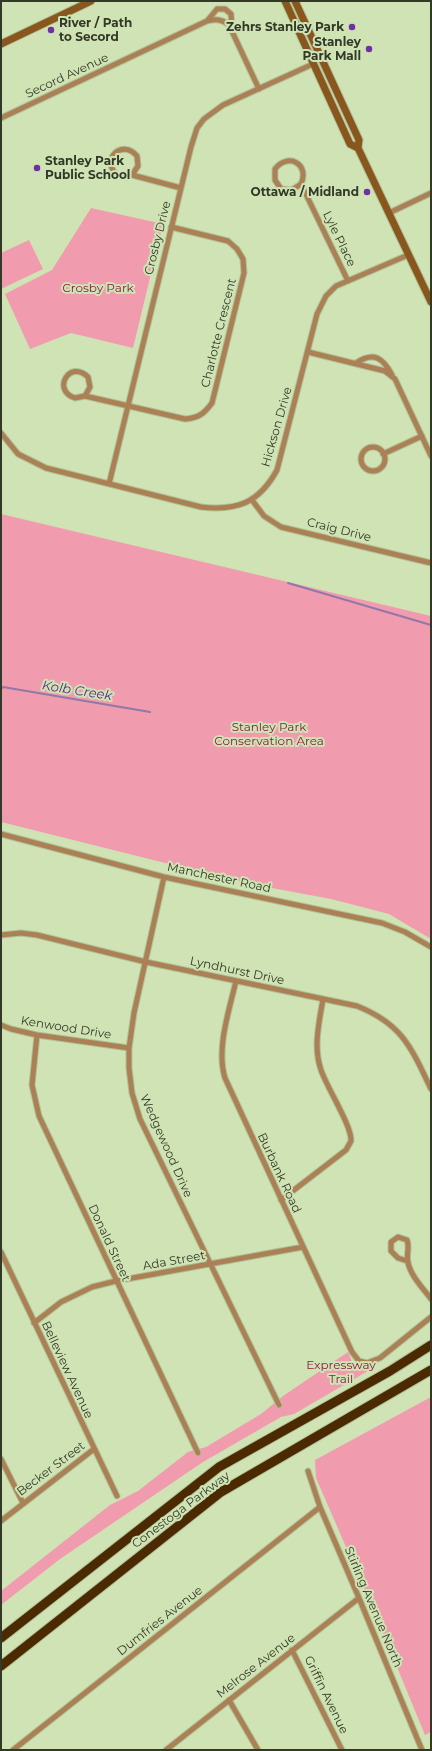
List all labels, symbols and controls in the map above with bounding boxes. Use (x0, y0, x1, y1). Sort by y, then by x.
place label: River / Path to Secord (59, 16, 132, 44)
place label: Zehrs Stanley Park (226, 20, 344, 34)
marker: Zehrs Stanley Park (347, 22, 357, 32)
marker: River / Path to Secord (46, 25, 56, 35)
place label: Stanley Park Mall (303, 35, 361, 63)
marker: Stanley Park Mall (364, 44, 374, 54)
street label: Secord Avenue (23, 50, 111, 102)
place label: Stanley Park Public School (45, 154, 130, 182)
marker: Stanley Park Public School (32, 163, 42, 173)
place label: Ottawa / Midland (251, 185, 359, 199)
marker: Ottawa / Midland (362, 187, 372, 197)
street label: Crosby Drive (142, 200, 174, 276)
street label: Lyle Place (319, 209, 359, 269)
street label: Charlotte Crescent (198, 277, 240, 389)
park label: Crosby Park (62, 281, 134, 295)
street label: Hickson Drive (259, 385, 295, 469)
street label: Craig Drive (305, 515, 373, 545)
water label: Kolb Creek (41, 678, 113, 704)
park label: Stanley Park Conservation Area (214, 720, 324, 748)
street label: Manchester Road (166, 860, 272, 896)
street label: Lyndhurst Drive (189, 954, 285, 988)
street label: Kenwood Drive (20, 1014, 112, 1042)
street label: Wedgewood Drive (137, 1092, 195, 1200)
street label: Burbank Road (254, 1131, 304, 1215)
street label: Donald Street (85, 1202, 133, 1284)
street label: Ada Street (142, 1248, 206, 1274)
street label: Belleview Avenue (38, 1319, 96, 1421)
park label: Expressway Trail (306, 1358, 376, 1386)
street label: Becker Street (14, 1439, 88, 1499)
street label: Conestoga Parkway (129, 1469, 233, 1551)
street label: Stirling Avenue North (341, 1544, 405, 1670)
street label: Dumfries Avenue (114, 1583, 206, 1659)
street label: Melrose Avenue (214, 1631, 298, 1701)
street label: Griffin Avenue (301, 1654, 351, 1736)

